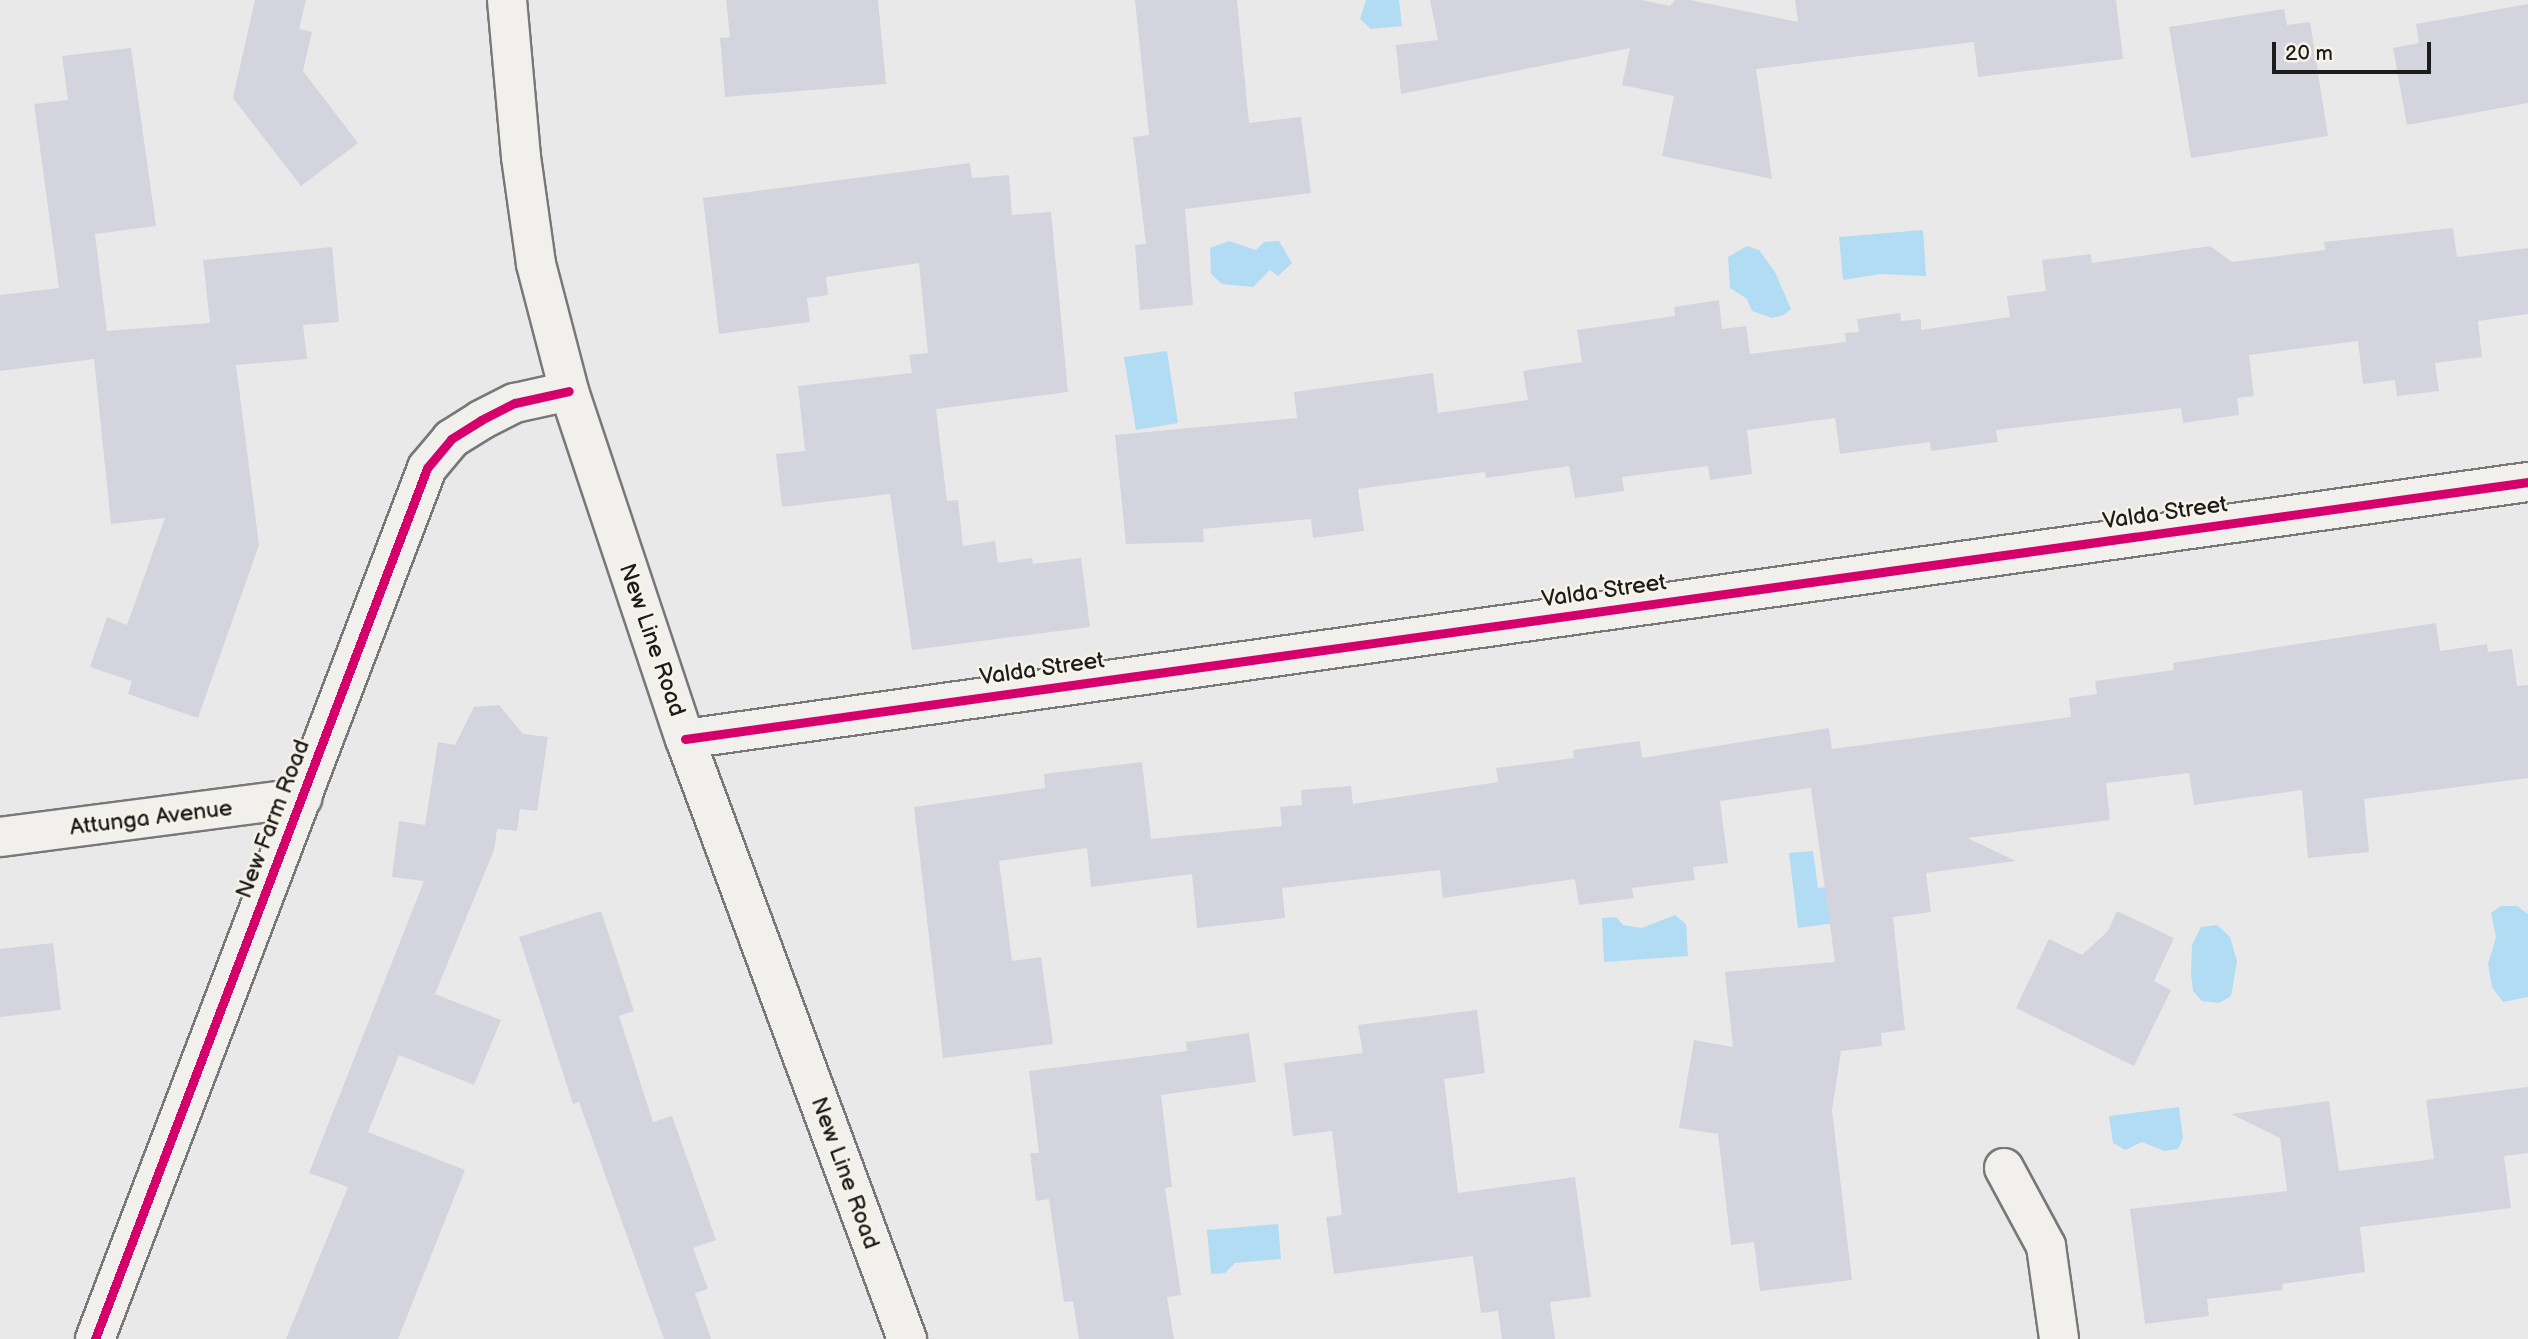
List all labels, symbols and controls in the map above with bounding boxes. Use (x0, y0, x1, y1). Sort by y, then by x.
scale bar (2276, 28, 2435, 72)
text: 20 m (2285, 41, 2333, 66)
street label: Valda Street (2101, 491, 2229, 535)
street label: New Line Road (613, 560, 691, 720)
street label: Valda Street (1540, 569, 1668, 613)
street label: Valda Street (978, 647, 1106, 691)
street label: New Farm Road (230, 736, 316, 902)
street label: Attunga Avenue (68, 794, 234, 842)
street label: New Line Road (805, 1093, 885, 1253)

